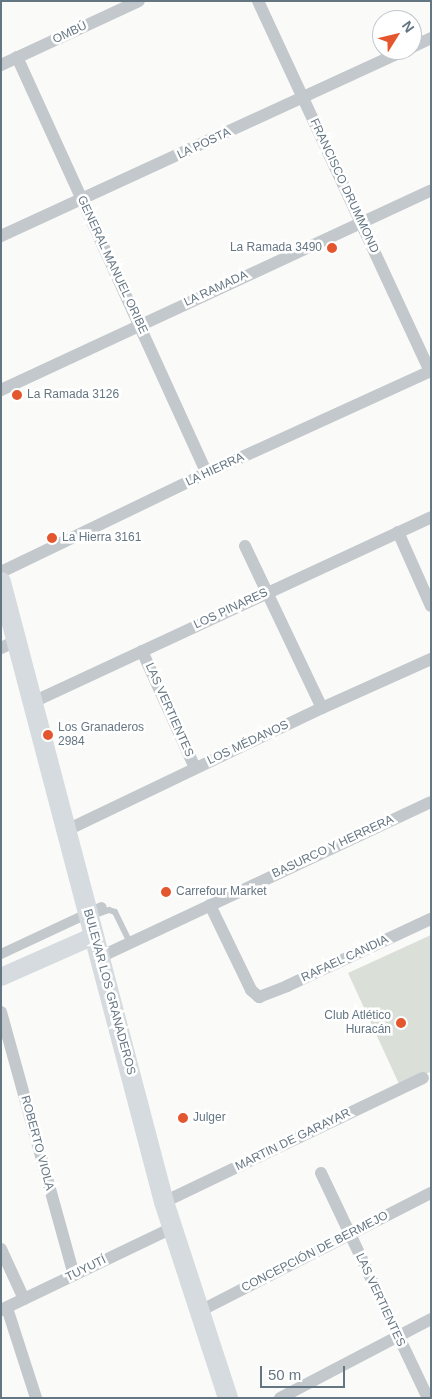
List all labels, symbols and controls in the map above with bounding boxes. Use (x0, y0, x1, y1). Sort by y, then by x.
north arrow (372, 10, 422, 60)
text: N (399, 18, 418, 36)
street label: OMBÚ (51, 19, 89, 47)
street label: FRANCISCO DRUMMOND (306, 116, 382, 256)
street label: LA POSTA (175, 125, 233, 163)
street label: GENERAL MANUEL ORIBE (73, 193, 151, 337)
place label: La Ramada 3490 (230, 241, 322, 255)
marker: La Ramada 3490 (326, 242, 338, 254)
street label: LA RAMADA (182, 268, 250, 310)
place label: La Ramada 3126 (27, 388, 119, 402)
marker: La Ramada 3126 (11, 389, 23, 401)
street label: LA HIERRA (183, 450, 247, 490)
place label: La Hierra 3161 (62, 531, 141, 545)
marker: La Hierra 3161 (46, 532, 58, 544)
street label: LOS PINARES (192, 586, 270, 632)
street label: LAS VERTIENTES (142, 661, 196, 759)
street label: LOS MÉDANOS (205, 718, 291, 768)
place label: Los Granaderos 2984 (58, 721, 144, 749)
marker: Los Granaderos 2984 (42, 729, 54, 741)
street label: BASURCO Y HERRERA (270, 812, 396, 882)
place label: Carrefour Market (176, 885, 267, 899)
marker: Carrefour Market (160, 886, 172, 898)
street label: BULEVAR LOS GRANADEROS (80, 907, 138, 1077)
street label: RAFAEL CANDIA (299, 932, 391, 986)
place label: Club Atlético Huracán (324, 1009, 391, 1037)
marker: Club Atlético Huracán (395, 1017, 407, 1029)
street label: ROBERTO VIOLA (17, 1094, 57, 1192)
street label: MARTIN DE GARAYAR (233, 1106, 353, 1174)
place label: Julger (193, 1111, 226, 1125)
marker: Julger (177, 1112, 189, 1124)
street label: CONCEPCIÓN DE BERMEJO (239, 1209, 391, 1295)
street label: LAS VERTIENTES (352, 1251, 408, 1349)
street label: TUYUTÍ (63, 1253, 109, 1285)
scale bar (262, 1356, 347, 1388)
text: 50 m (268, 1366, 301, 1383)

